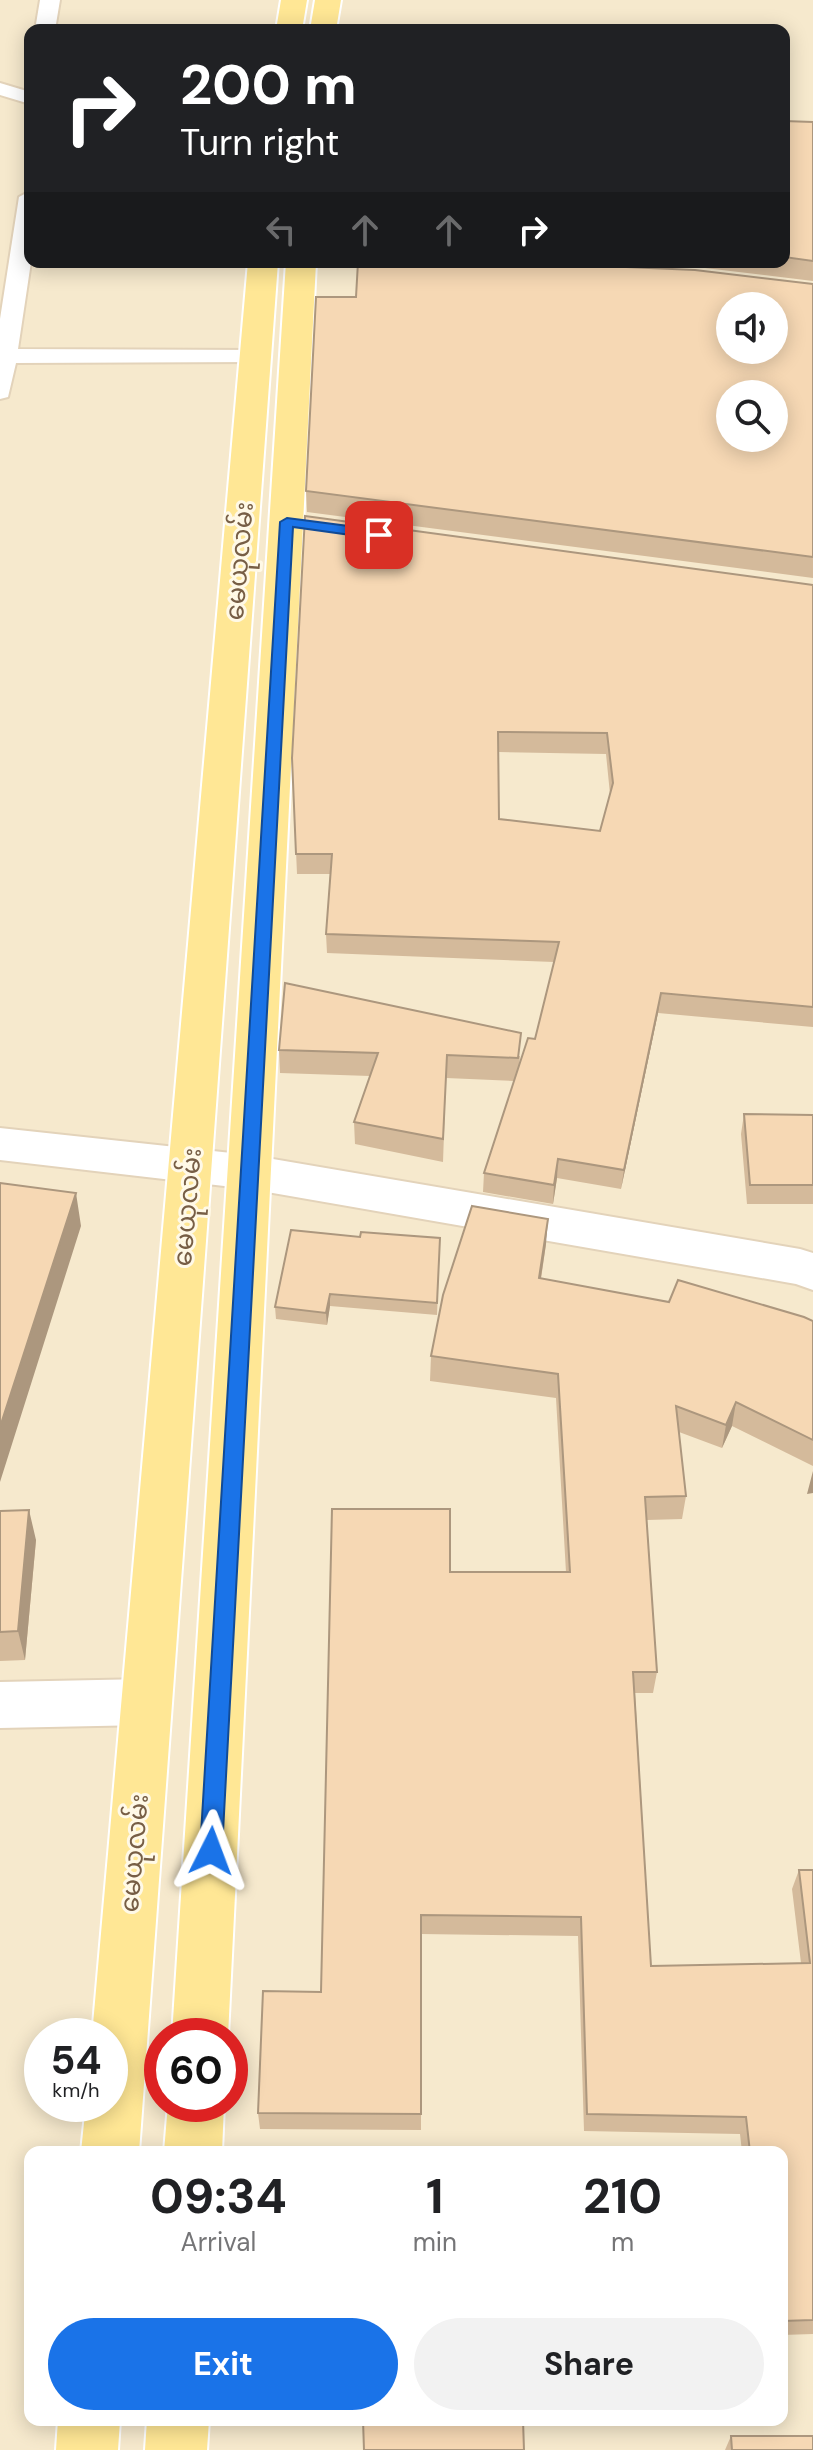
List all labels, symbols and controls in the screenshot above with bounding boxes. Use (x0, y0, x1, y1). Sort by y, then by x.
text: 200 m (180, 48, 357, 121)
icon: right (48, 56, 152, 160)
text: Turn right (180, 119, 339, 166)
icon: left (259, 208, 303, 252)
icon: ahead (343, 208, 387, 252)
icon: ahead (427, 208, 471, 252)
icon: right (511, 208, 555, 252)
map controls (716, 292, 788, 452)
button: sound (716, 292, 788, 364)
button: search (716, 380, 788, 452)
street label: မေယုလမ်း (217, 500, 265, 622)
pin (345, 501, 413, 569)
icon: arrive (357, 513, 401, 557)
street label: မေယုလမ်း (165, 1146, 213, 1268)
street label: မေယုလမ်း (112, 1792, 160, 1914)
position arrow (169, 1809, 253, 1893)
speed limit sign: 60 (144, 2018, 248, 2122)
text: 54 (51, 2034, 101, 2086)
text: km/h (52, 2077, 100, 2103)
text: 09:34 (150, 2165, 287, 2228)
text: 1 (426, 2165, 444, 2228)
text: 210 (583, 2165, 662, 2228)
text: Arrival (180, 2225, 256, 2259)
text: min (413, 2225, 457, 2259)
text: m (611, 2225, 634, 2259)
button: Exit (48, 2318, 398, 2410)
button: Share (414, 2318, 764, 2410)

